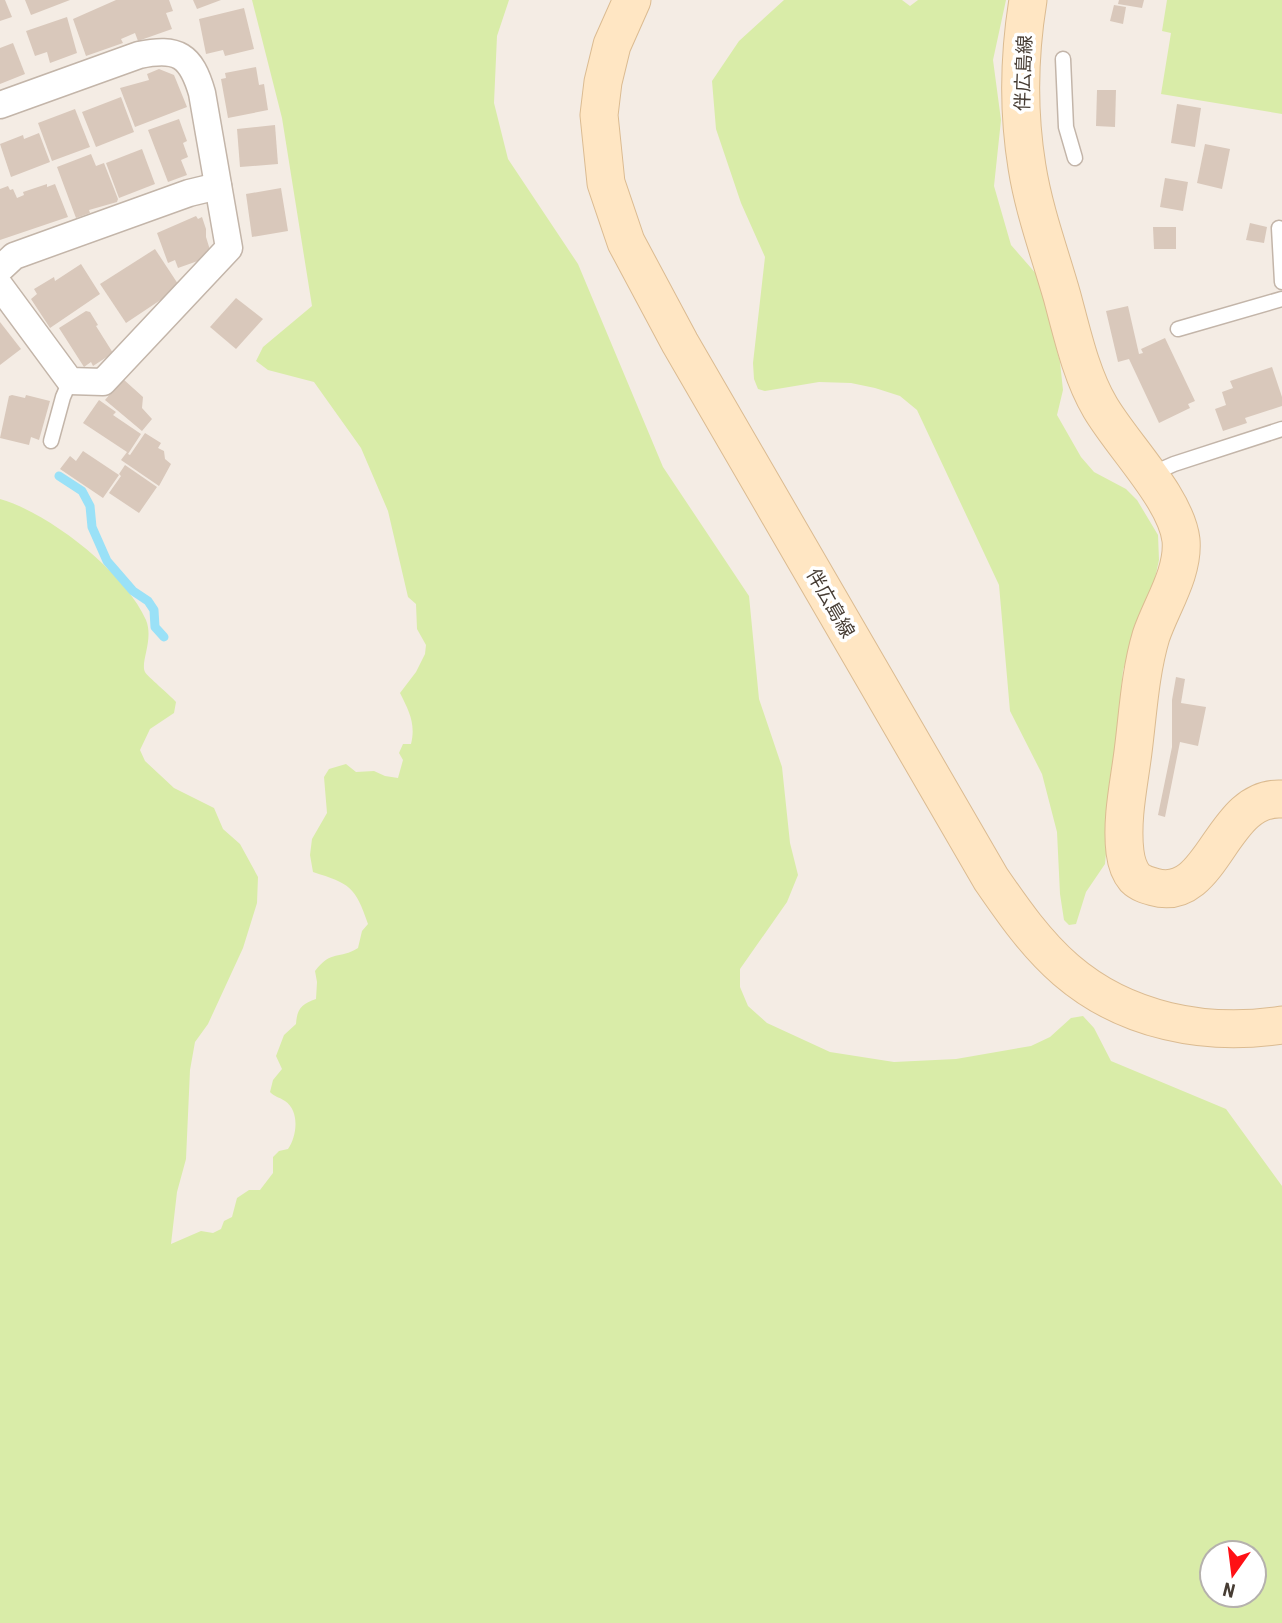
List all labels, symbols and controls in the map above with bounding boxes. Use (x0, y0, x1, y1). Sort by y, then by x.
street label: 伴広島線 (1011, 35, 1036, 111)
street label: 伴広島線 (802, 565, 860, 642)
north arrow (1198, 1539, 1268, 1609)
text: N (1221, 1577, 1237, 1603)

